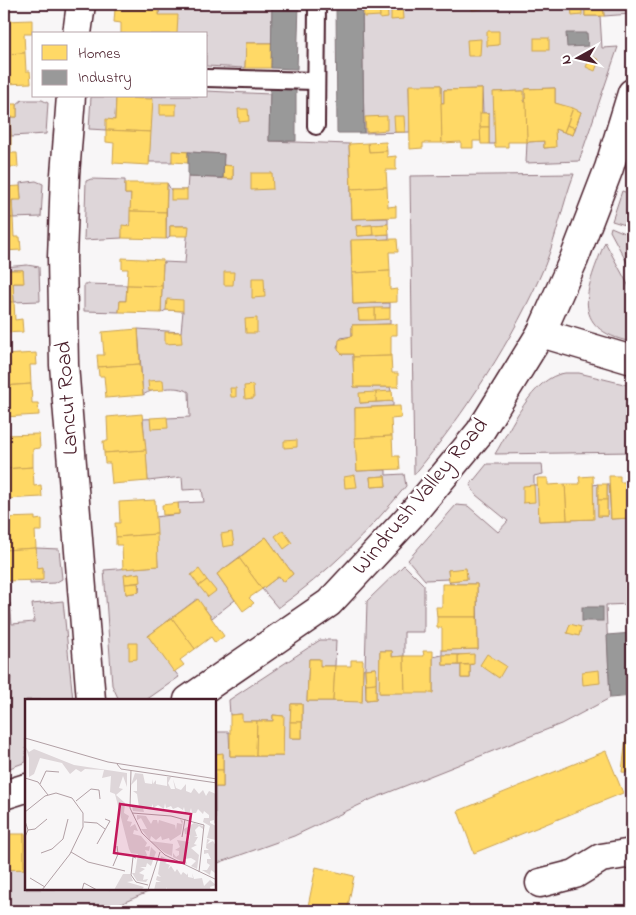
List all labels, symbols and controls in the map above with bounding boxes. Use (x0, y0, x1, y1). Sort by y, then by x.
legend (32, 32, 208, 98)
north arrow (554, 32, 604, 82)
text: Homes (78, 43, 121, 65)
text: N (556, 53, 578, 66)
text: Industry (78, 67, 132, 90)
street label: Lancut Road (48, 340, 88, 456)
street label: Windrush Valley Road (345, 411, 497, 583)
inset map (25, 699, 216, 890)

